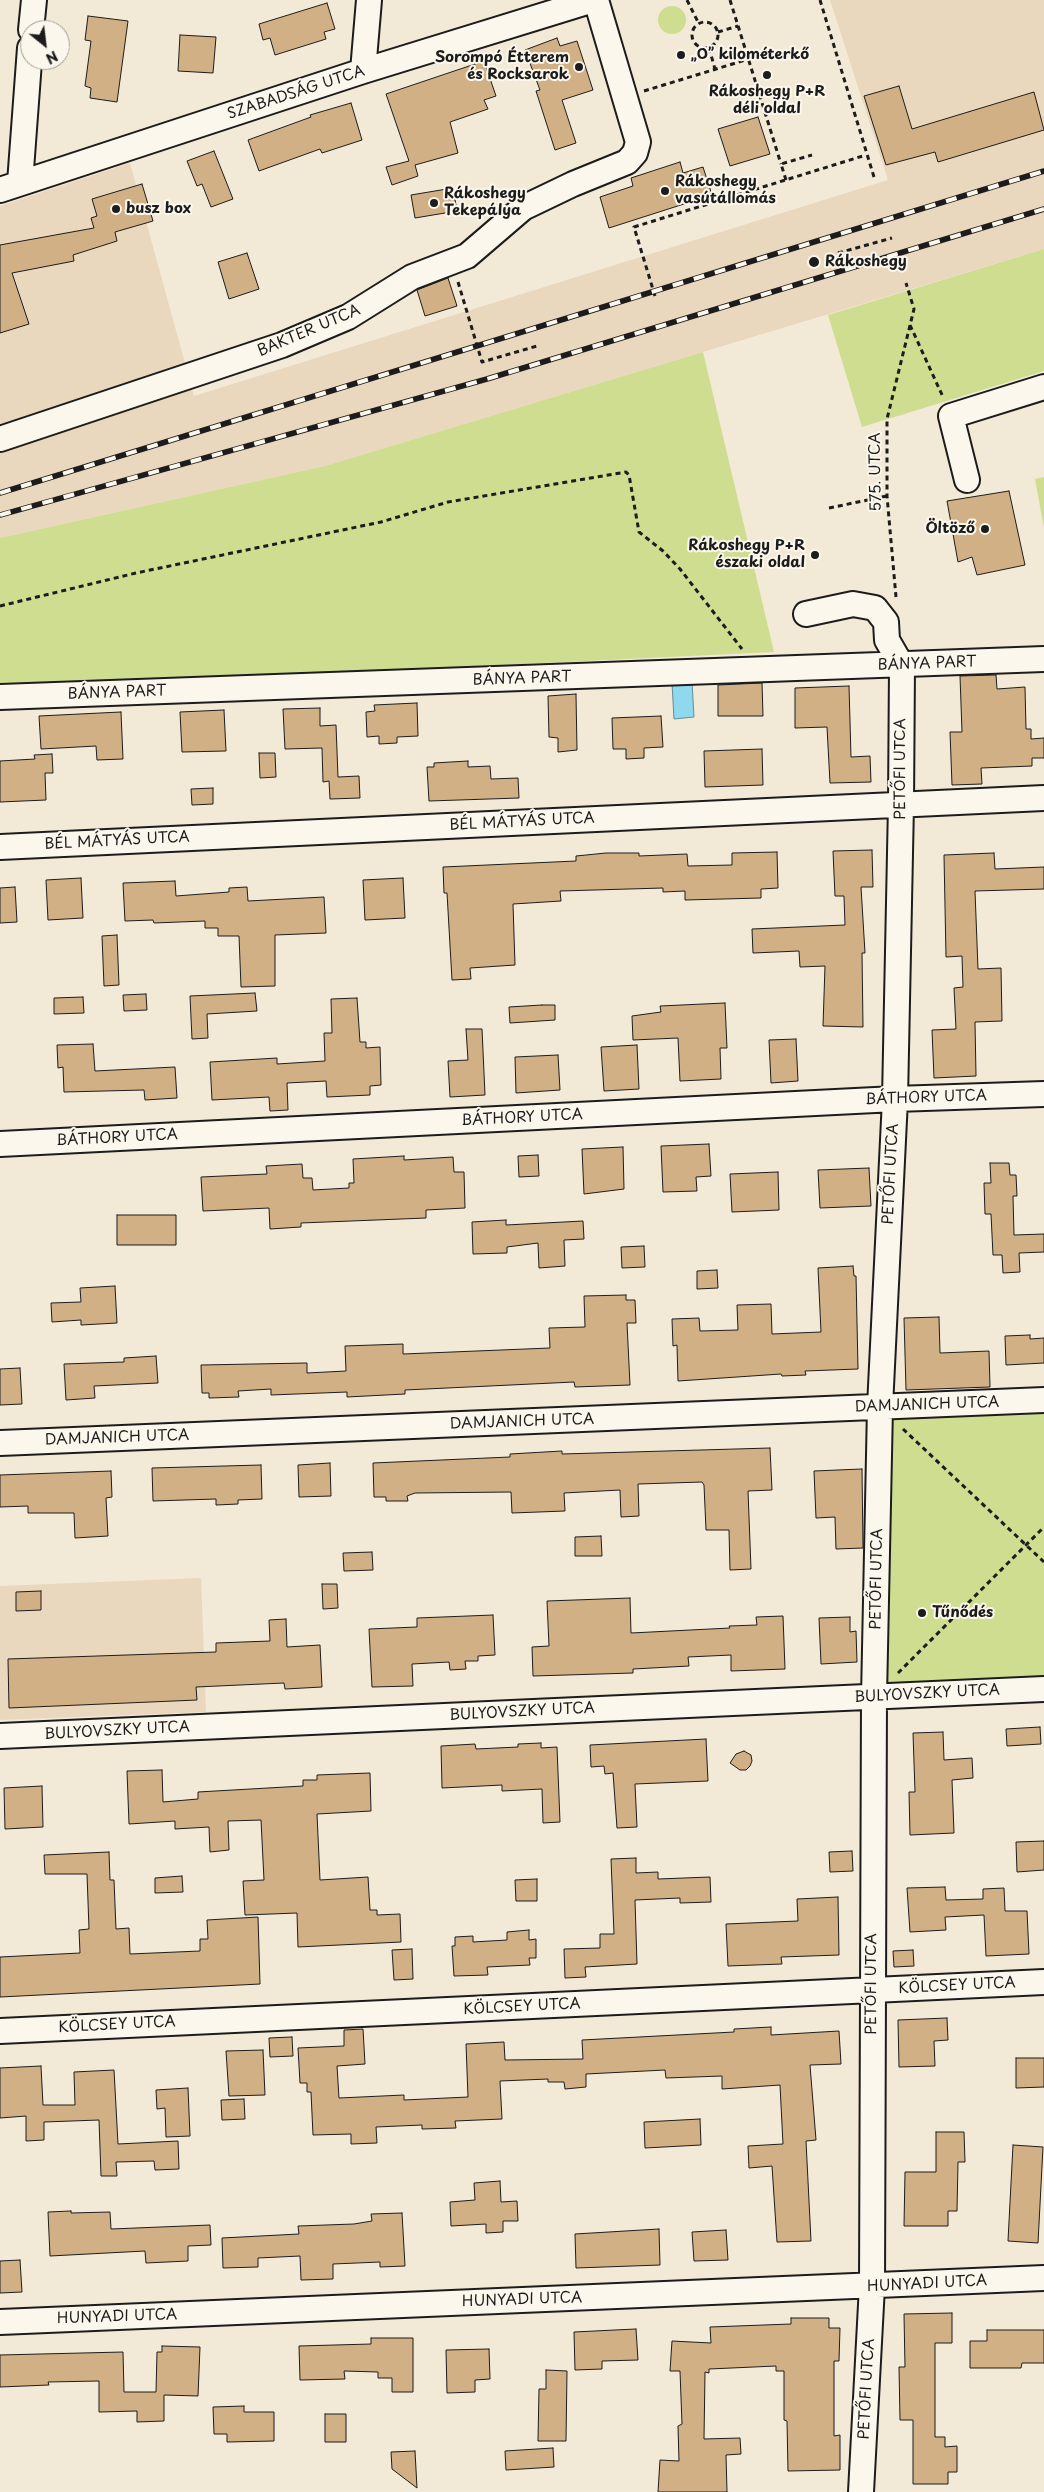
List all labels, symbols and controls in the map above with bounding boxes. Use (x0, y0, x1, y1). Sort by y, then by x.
north arrow (20, 20, 70, 70)
text: N (42, 46, 62, 70)
place label: „0” kilométerkő (691, 46, 809, 64)
place label: Sorompó Étterem és Rocksarok (435, 49, 569, 84)
marker: „0” kilométerkő (675, 49, 687, 61)
marker: Sorompó Étterem és Rocksarok (573, 61, 585, 73)
street label: SZABADSÁG UTCA (225, 62, 367, 124)
marker: Rákoshegy P+R déli oldal (761, 69, 773, 81)
place label: Rákoshegy P+R déli oldal (709, 83, 825, 118)
place label: Rákoshegy vasútállomás (675, 173, 776, 208)
place label: Rákoshegy Tekepálya (444, 185, 526, 220)
marker: Rákoshegy vasútállomás (659, 185, 671, 197)
marker: Rákoshegy Tekepálya (428, 197, 440, 209)
place label: busz box (126, 200, 191, 218)
marker: busz box (110, 203, 122, 215)
place label: Rákoshegy (825, 253, 907, 271)
marker: Rákoshegy (807, 255, 821, 269)
street label: BAKTER UTCA (255, 301, 363, 361)
street label: 575. UTCA (866, 432, 886, 512)
place label: Öltöző (925, 520, 975, 538)
marker: Öltöző (979, 523, 991, 535)
place label: Rákoshegy P+R északi oldal (688, 537, 805, 572)
marker: Rákoshegy P+R északi oldal (809, 549, 821, 561)
street label: BÁNYA PART (877, 653, 977, 675)
street label: BÁNYA PART (472, 668, 572, 690)
street label: BÁNYA PART (67, 682, 167, 704)
street label: PETŐFI UTCA (892, 718, 910, 820)
street label: BÉL MÁTYÁS UTCA (449, 809, 595, 835)
street label: BÉL MÁTYÁS UTCA (44, 828, 190, 854)
street label: BÁTHORY UTCA (865, 1087, 987, 1109)
street label: BÁTHORY UTCA (461, 1106, 583, 1130)
street label: PETŐFI UTCA (879, 1123, 903, 1225)
street label: BÁTHORY UTCA (56, 1126, 178, 1150)
street label: DAMJANICH UTCA (855, 1393, 999, 1417)
street label: DAMJANICH UTCA (450, 1410, 594, 1434)
street label: DAMJANICH UTCA (45, 1426, 189, 1450)
street label: PETŐFI UTCA (867, 1528, 887, 1630)
place label: Tűnődés (932, 1604, 993, 1622)
marker: Tűnődés (916, 1607, 928, 1619)
street label: BULYOVSZKY UTCA (854, 1681, 1000, 1707)
street label: BULYOVSZKY UTCA (449, 1699, 595, 1725)
street label: BULYOVSZKY UTCA (44, 1718, 190, 1744)
street label: PETŐFI UTCA (863, 1933, 881, 2035)
street label: KÖLCSEY UTCA (898, 1974, 1016, 1998)
street label: KÖLCSEY UTCA (463, 1995, 581, 2019)
street label: KÖLCSEY UTCA (58, 2013, 176, 2037)
street label: HUNYADI UTCA (866, 2272, 988, 2296)
street label: HUNYADI UTCA (462, 2289, 582, 2311)
street label: HUNYADI UTCA (57, 2306, 177, 2328)
street label: PETŐFI UTCA (855, 2338, 879, 2440)

